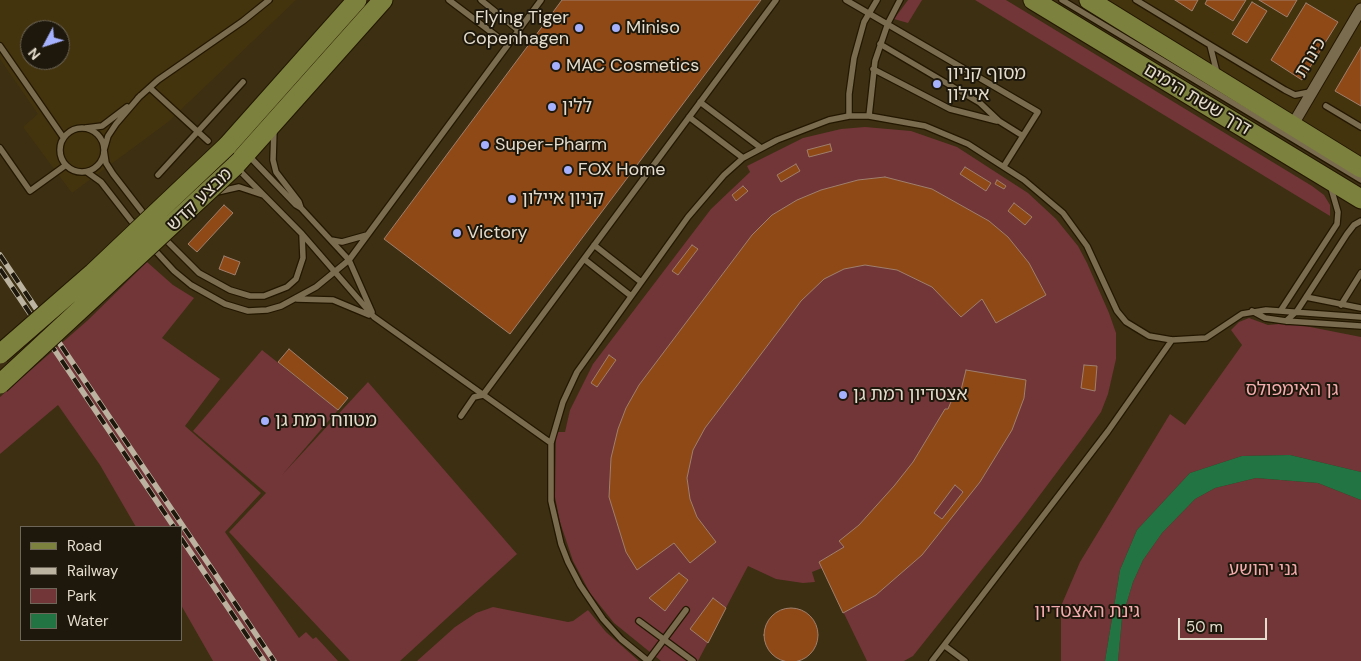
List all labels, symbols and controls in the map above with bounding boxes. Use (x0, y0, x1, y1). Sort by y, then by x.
place label: Flying Tiger Copenhagen (463, 7, 569, 50)
place label: Miniso (626, 17, 680, 39)
north arrow (20, 20, 70, 70)
marker: Flying Tiger Copenhagen (573, 22, 585, 34)
marker: Miniso (610, 22, 622, 34)
street label: כינרת (1291, 34, 1331, 82)
text: N (24, 44, 44, 64)
place label: MAC Cosmetics (566, 55, 699, 77)
street label: דרך ששת הימים (1139, 59, 1255, 141)
marker: MAC Cosmetics (550, 60, 562, 72)
place label: מסוף קניון איילון (947, 63, 1026, 106)
marker: מסוף קניון איילון (931, 78, 943, 90)
place label: ללין (562, 96, 592, 118)
marker: ללין (546, 101, 558, 113)
place label: Super-Pharm (495, 134, 607, 156)
marker: Super-Pharm (479, 139, 491, 151)
place label: FOX Home (578, 159, 666, 181)
street label: מבצע קדש (163, 164, 237, 236)
marker: FOX Home (562, 164, 574, 176)
place label: קניון איילון (522, 188, 604, 210)
marker: קניון איילון (506, 193, 518, 205)
place label: Victory (467, 222, 528, 244)
marker: Victory (451, 227, 463, 239)
park label: גן האימפולס (1245, 379, 1339, 401)
place label: אצטדיון רמת גן (853, 384, 968, 406)
marker: אצטדיון רמת גן (837, 389, 849, 401)
place label: מטווח רמת גן (275, 410, 377, 432)
marker: מטווח רמת גן (259, 415, 271, 427)
legend (20, 526, 182, 641)
text: Road (67, 536, 102, 556)
park label: גני יהושע (1229, 559, 1297, 581)
text: Railway (67, 561, 118, 581)
text: Park (67, 586, 97, 606)
park label: גינת האצטדיון (1034, 601, 1140, 623)
scale bar (1181, 608, 1270, 640)
text: Water (67, 611, 108, 631)
text: 50 m (1186, 617, 1223, 637)

